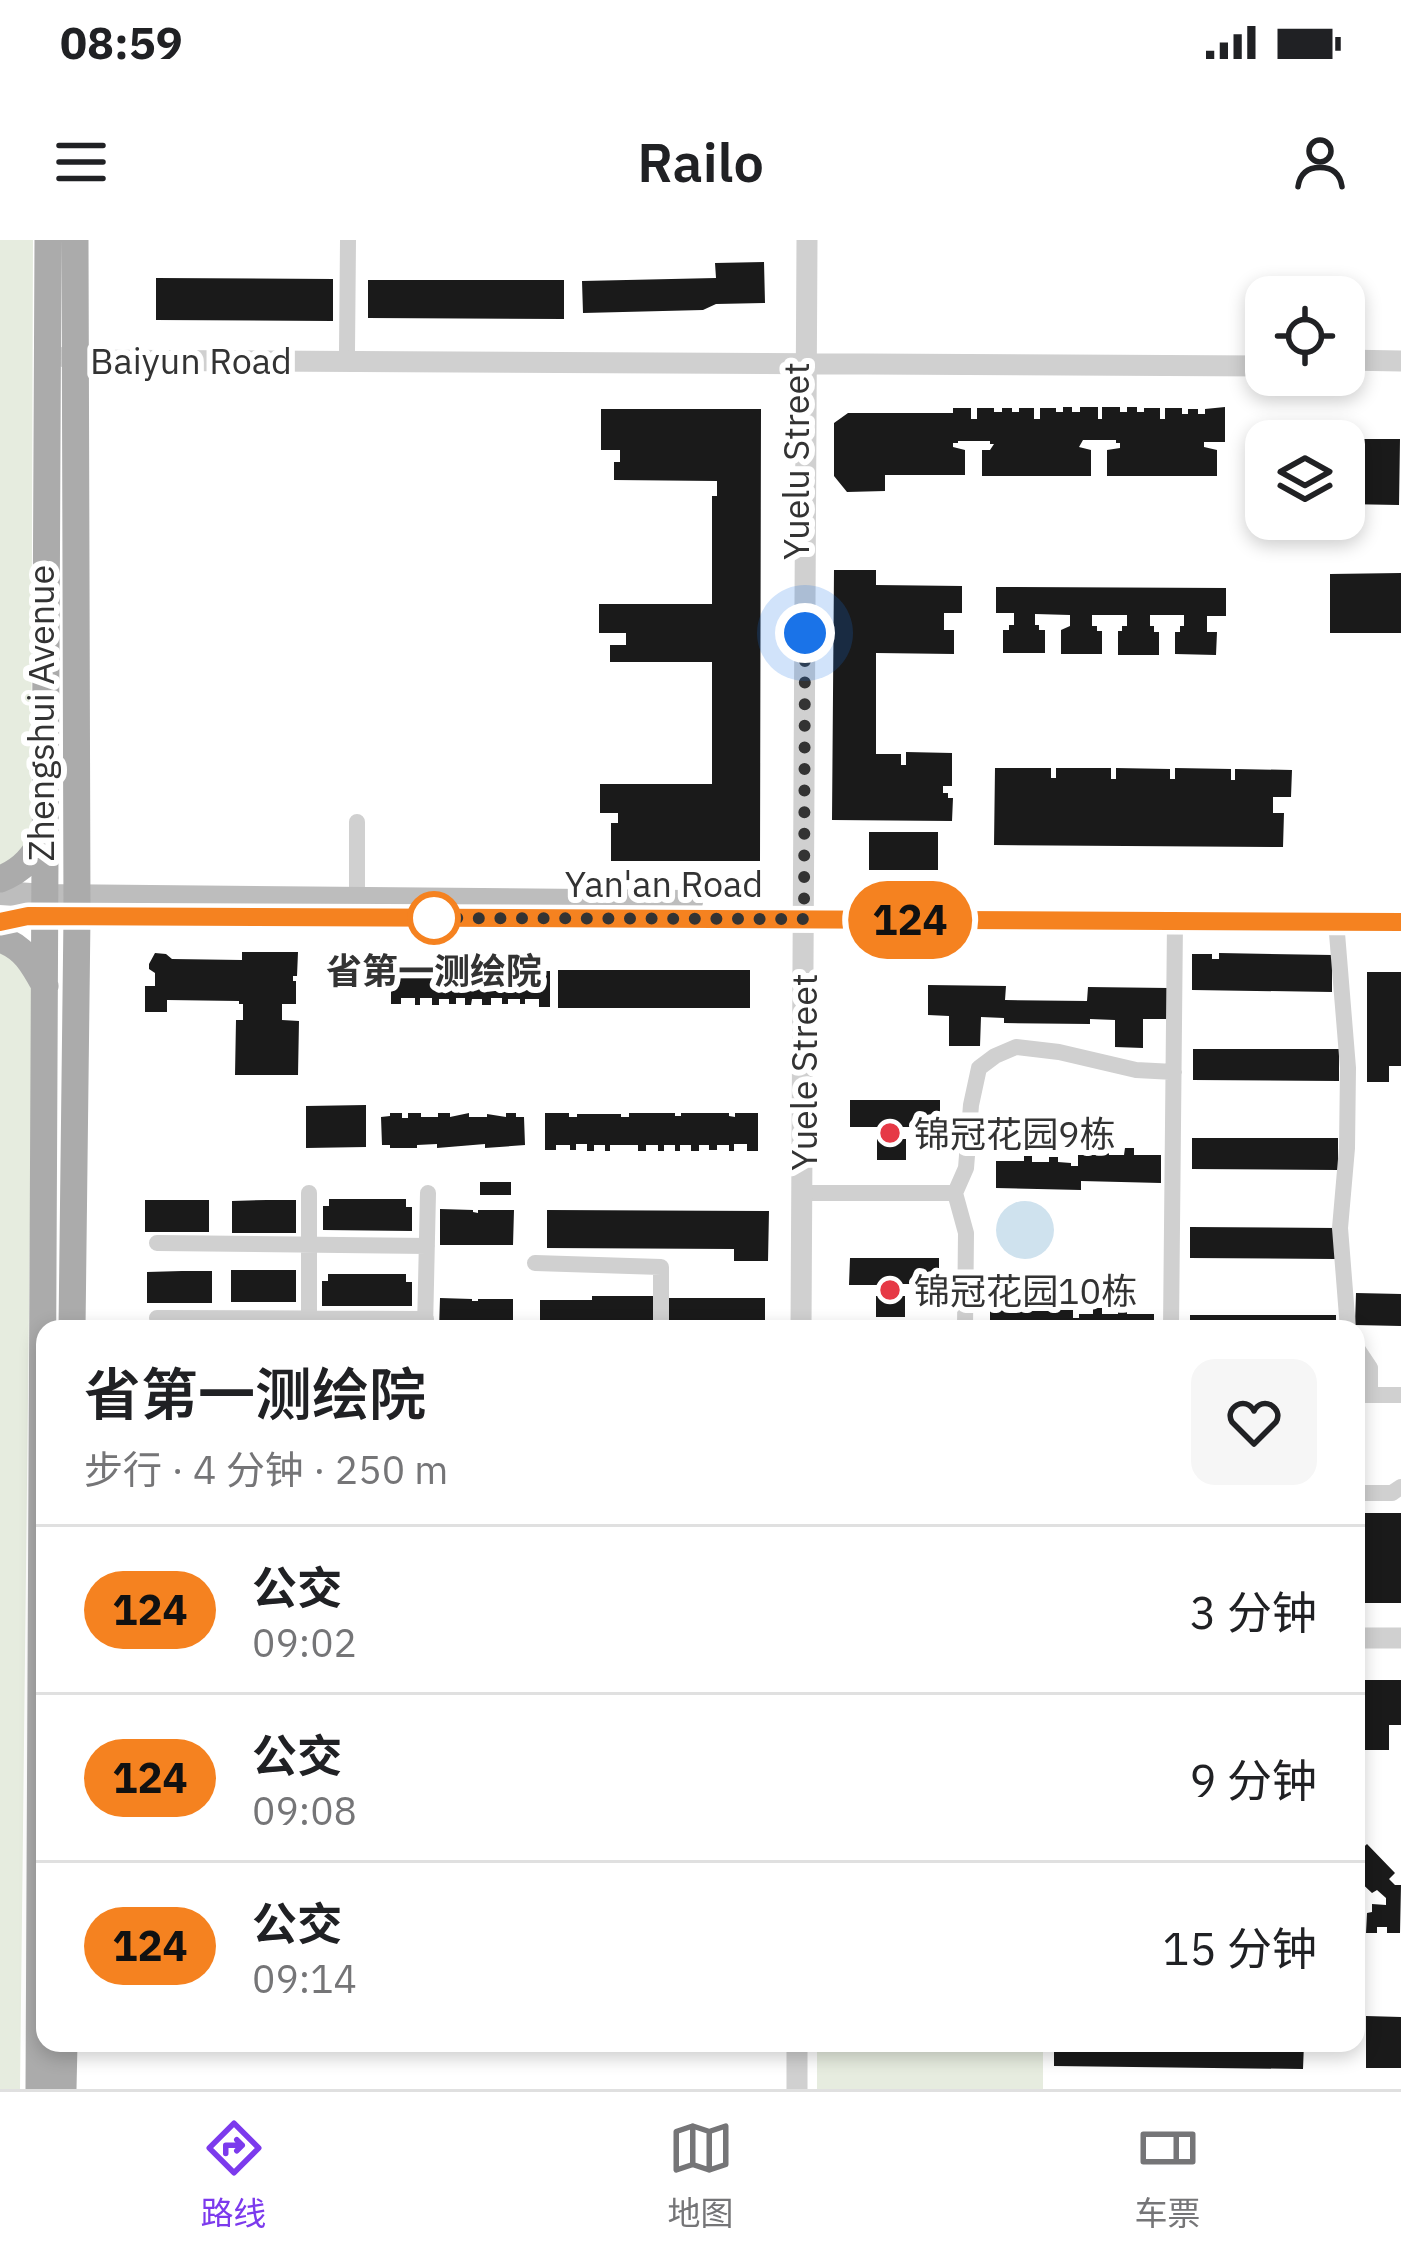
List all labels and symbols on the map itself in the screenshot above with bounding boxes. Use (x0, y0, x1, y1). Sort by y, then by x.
street label: Baiyun Road (90, 337, 292, 384)
street label: Yuelu Street (772, 362, 819, 560)
street label: Zhengshui Avenue (17, 565, 64, 861)
your location (775, 603, 835, 663)
street label: Yan'an Road (565, 860, 763, 907)
line badge: 124 (841, 881, 979, 959)
marker: 省第一测绘院 (409, 893, 459, 943)
place label: 省第一测绘院 (326, 947, 542, 994)
street label: Yuele Street (780, 973, 827, 1171)
place label: 锦冠花园9栋 (914, 1110, 1116, 1157)
marker: 锦冠花园9栋 (877, 1120, 903, 1146)
place label: 锦冠花园10栋 (914, 1267, 1137, 1314)
marker: 锦冠花园10栋 (877, 1277, 903, 1303)

